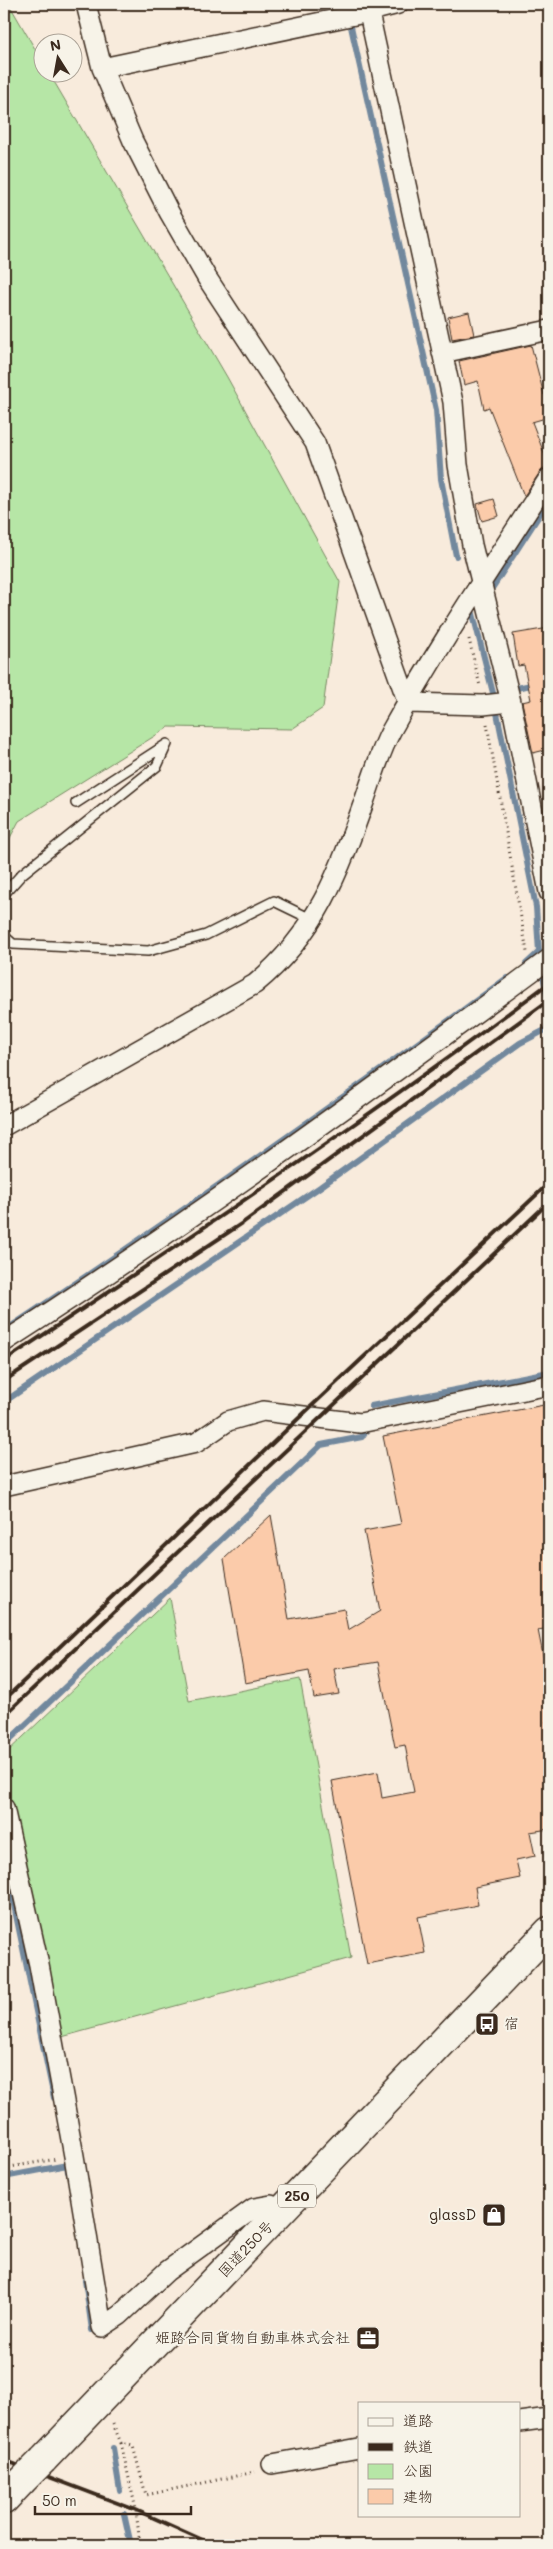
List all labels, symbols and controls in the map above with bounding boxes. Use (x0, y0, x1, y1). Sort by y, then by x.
north arrow (32, 32, 82, 82)
text: N (48, 34, 62, 55)
bus stop icon: 宿 (474, 2011, 500, 2037)
place label: 宿 (504, 2013, 519, 2033)
road number: 250 (278, 2184, 316, 2208)
shop icon: glassD (481, 2202, 507, 2228)
place label: glassD (429, 2204, 476, 2224)
street label: 国道250号 (213, 2216, 277, 2281)
office icon: 姫路合同貨物自動車株式会社 (355, 2325, 381, 2351)
place label: 姫路合同貨物自動車株式会社 (155, 2327, 350, 2347)
legend (358, 2402, 520, 2516)
text: 道路 (403, 2410, 433, 2430)
text: 鉄道 (403, 2436, 433, 2456)
text: 公園 (403, 2460, 433, 2480)
scale bar (35, 2484, 191, 2516)
text: 建物 (403, 2486, 433, 2506)
text: 50 m (42, 2490, 77, 2510)

